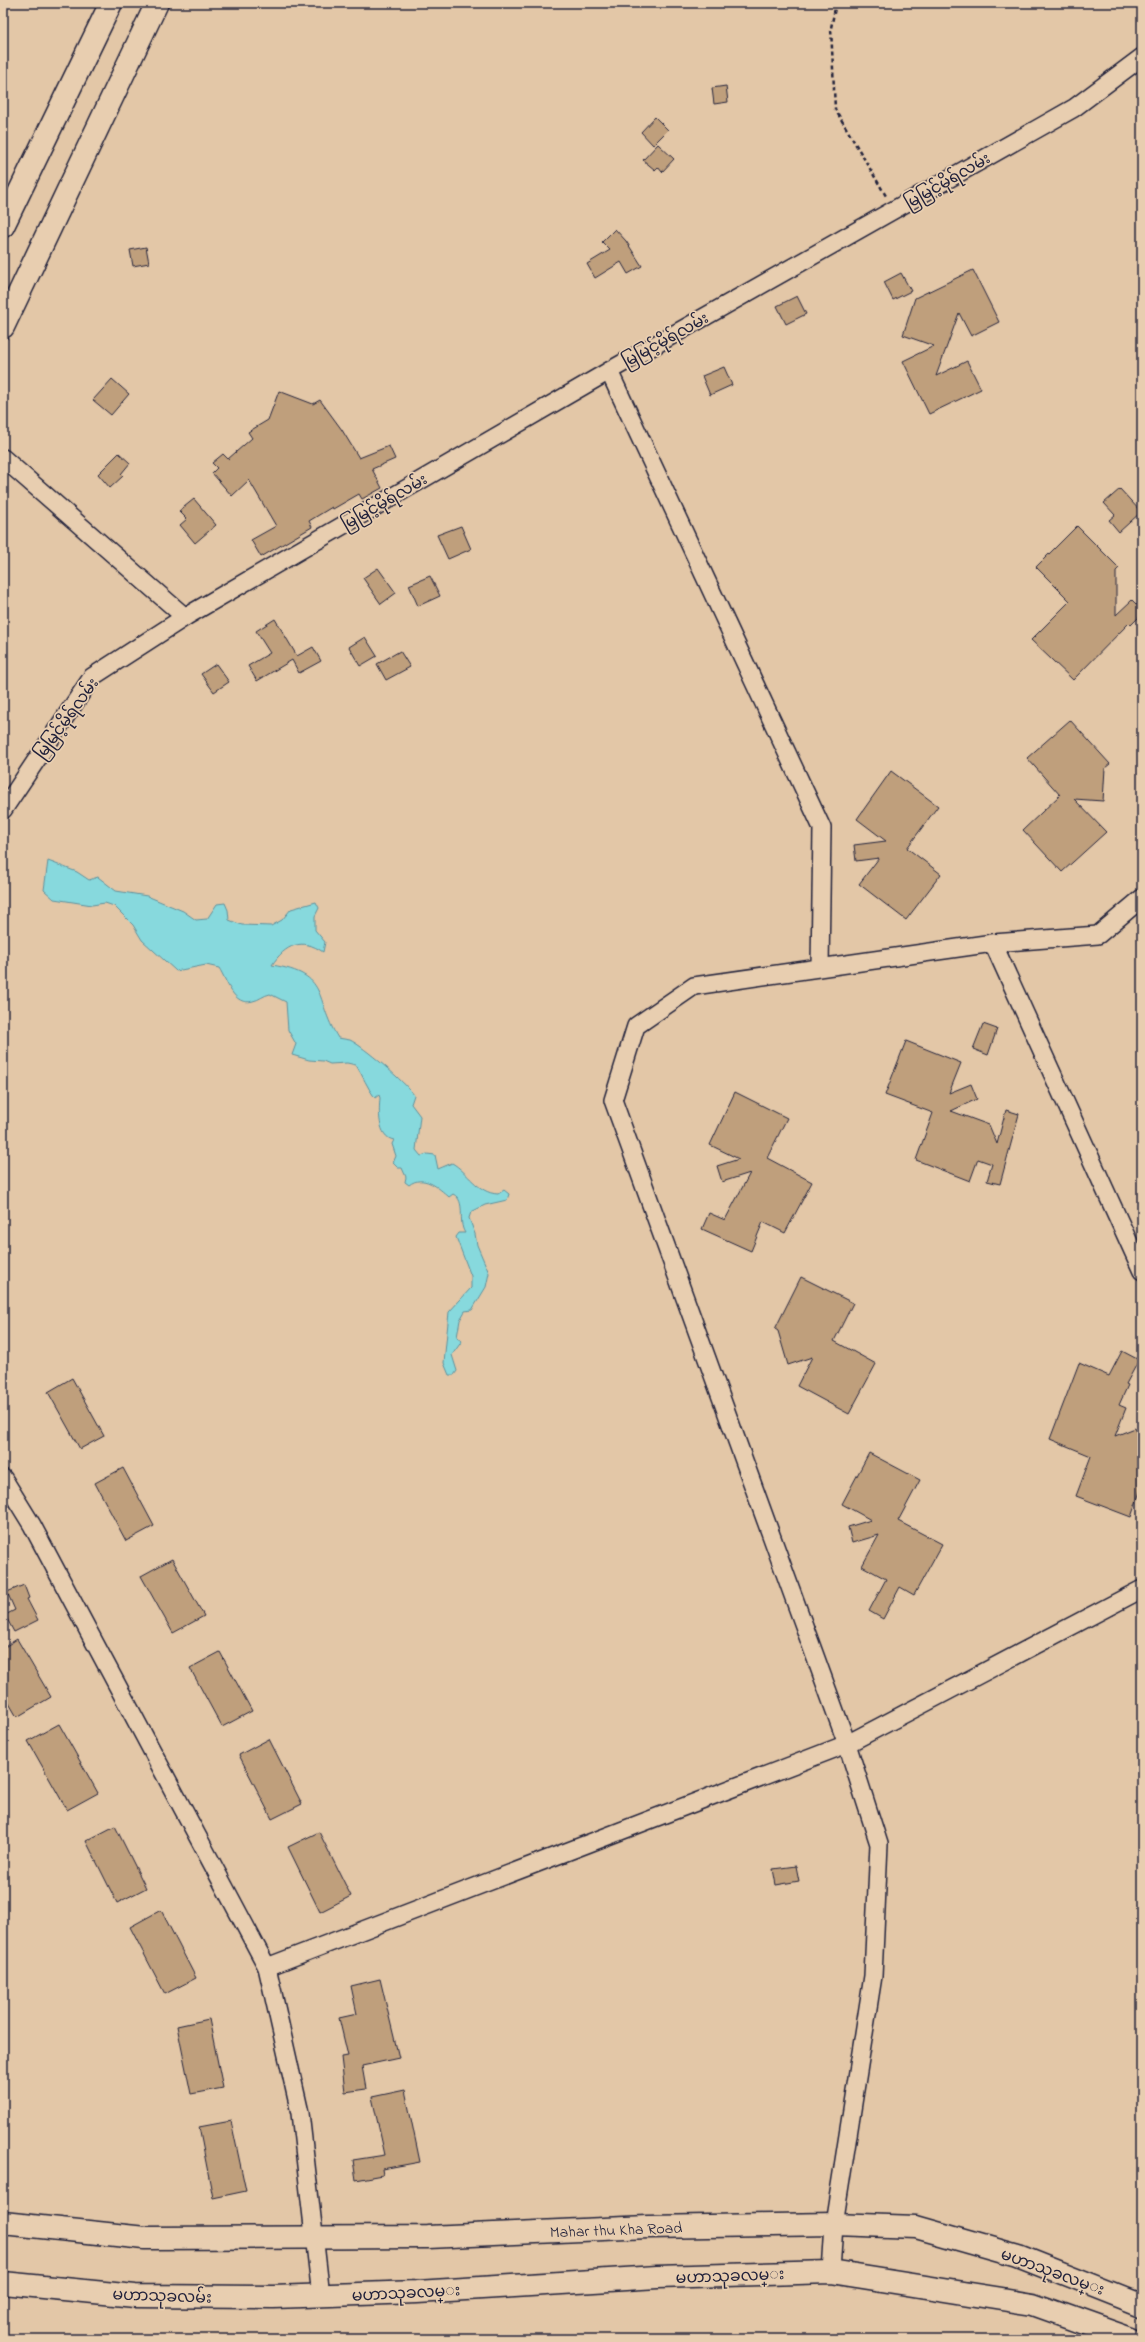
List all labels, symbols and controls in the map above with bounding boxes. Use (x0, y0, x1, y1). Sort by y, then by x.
street label: မြမြင့်မိုရ်လမ်း (900, 147, 996, 217)
street label: မြမြင့်မိုရ်လမ်း (618, 306, 714, 375)
street label: မြမြင့်မိုရ်လမ်း (337, 468, 433, 538)
street label: မြမြင့်မိုရ်လမ်း (29, 673, 106, 765)
street label: Mahar thu Kha Road (549, 2217, 683, 2245)
street label: မဟာသုခလမ္း (997, 2243, 1108, 2304)
street label: မဟာသုခလမ္း (675, 2263, 785, 2292)
street label: မဟာသုခလမ္း (351, 2279, 461, 2310)
street label: မဟာသုခလမ်း (112, 2282, 212, 2312)

